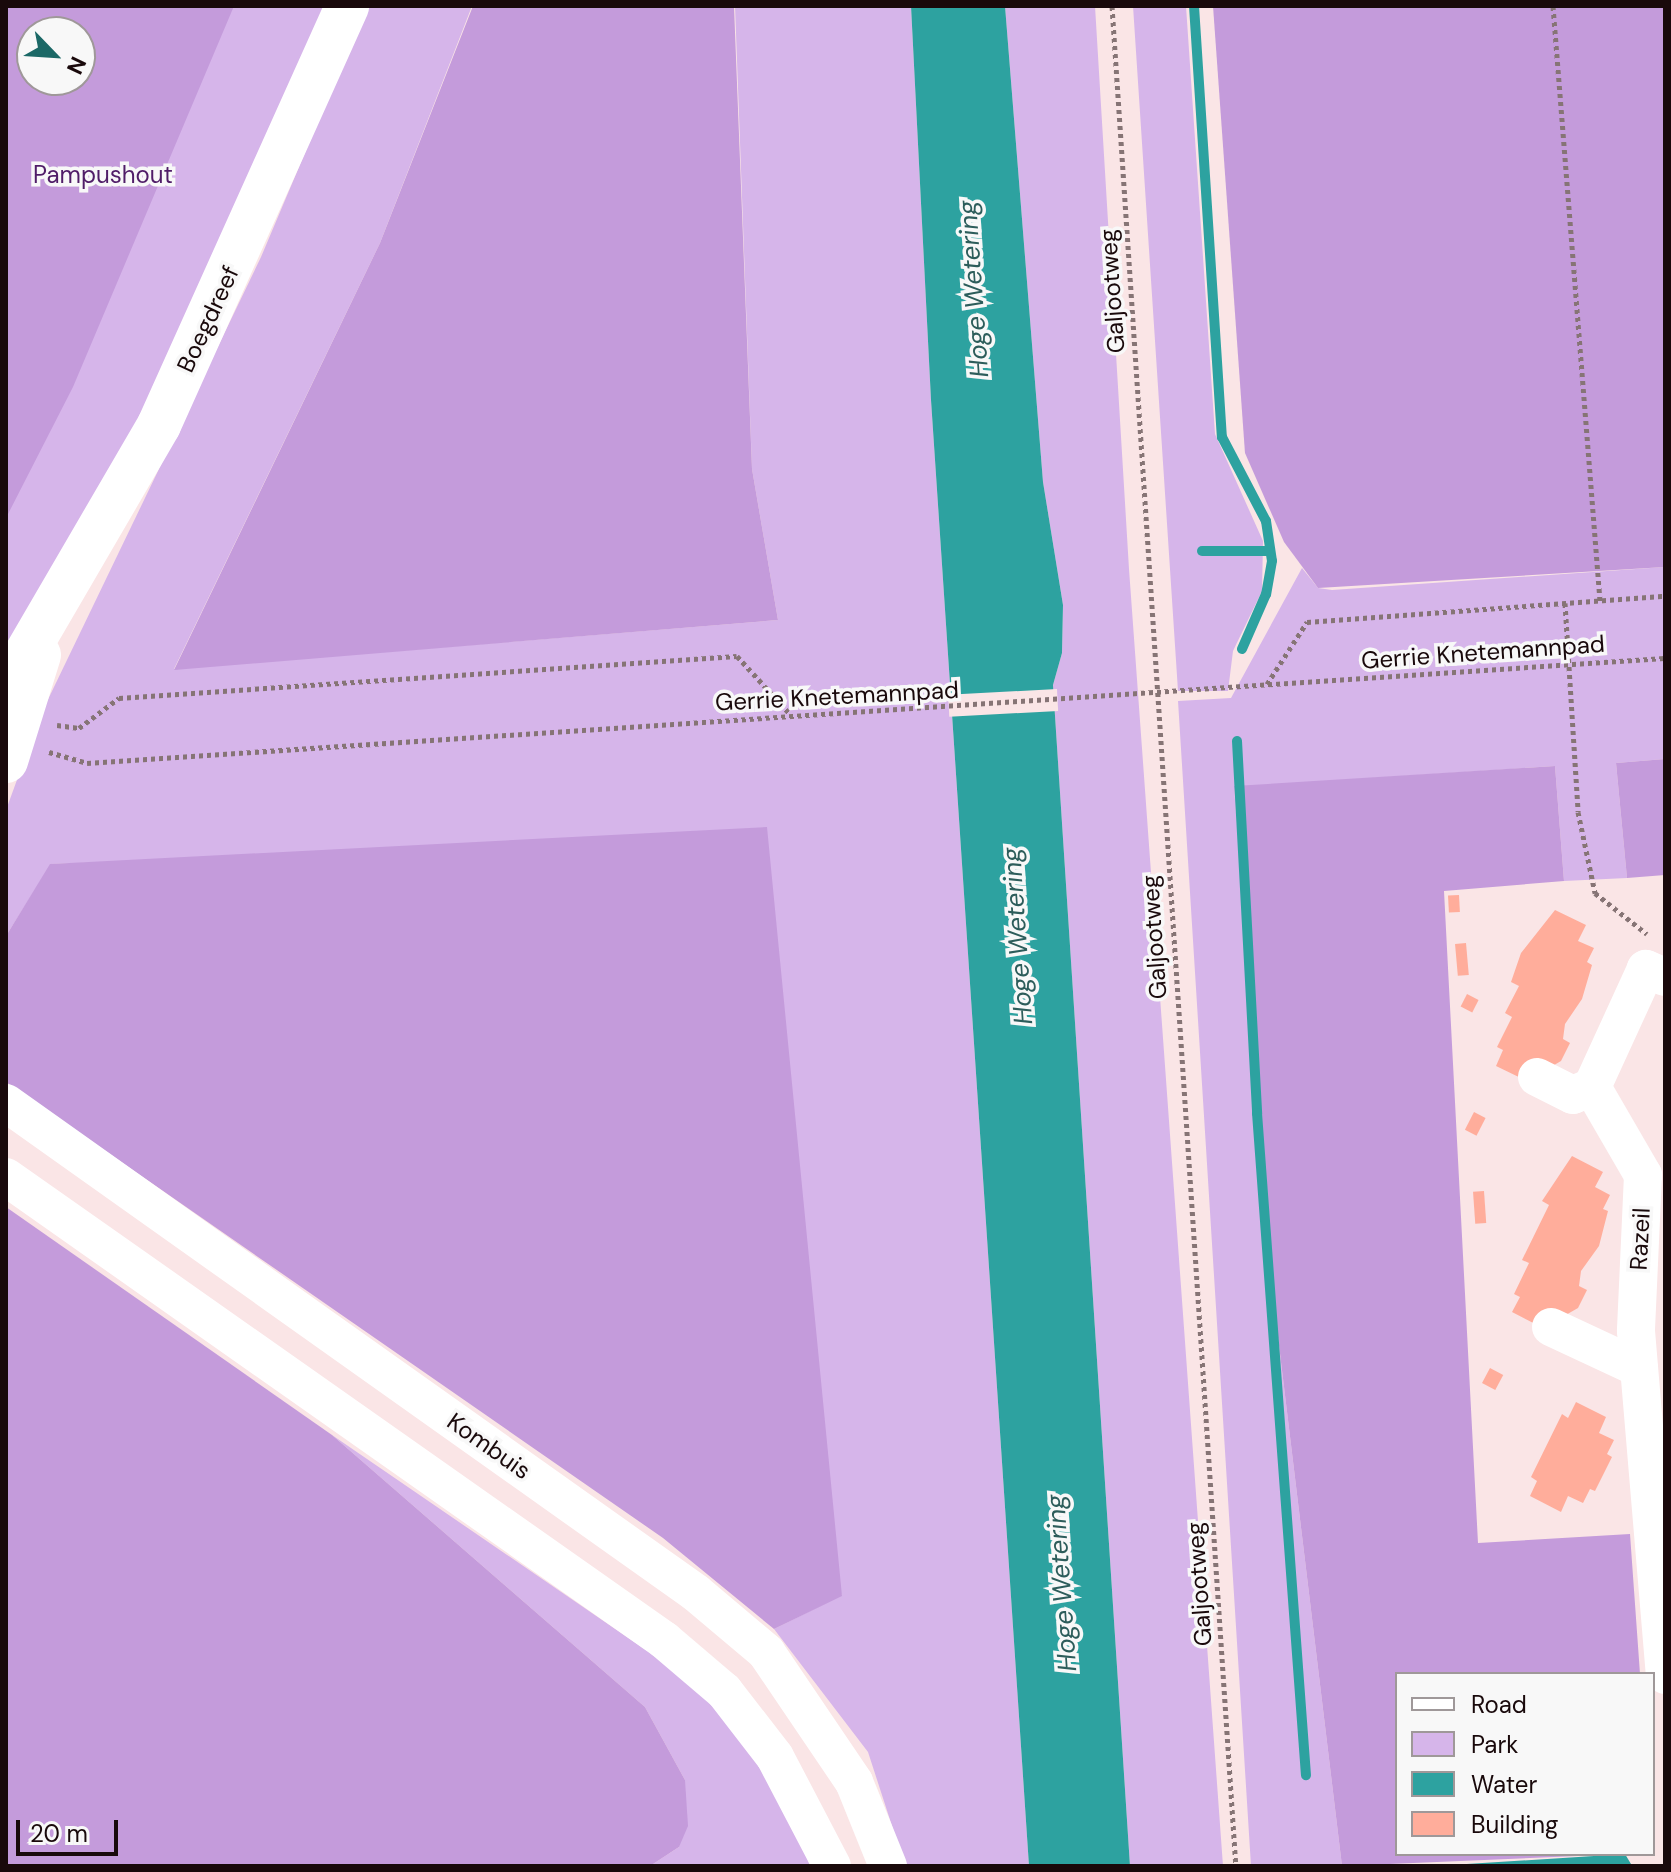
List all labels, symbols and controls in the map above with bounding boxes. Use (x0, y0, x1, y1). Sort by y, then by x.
north arrow (16, 16, 96, 96)
text: N (60, 52, 93, 79)
park label: Pampushout (33, 161, 173, 189)
water label: Hoge Wetering (952, 199, 996, 379)
street label: Galjootweg (1093, 228, 1131, 354)
street label: Boegdreef (171, 261, 245, 377)
street label: Gerrie Knetemannpad (1360, 629, 1606, 675)
street label: Gerrie Knetemannpad (714, 675, 960, 717)
water label: Hoge Wetering (996, 846, 1040, 1026)
street label: Galjootweg (1135, 874, 1173, 1000)
street label: Razeil (1624, 1207, 1656, 1271)
street label: Kombuis (442, 1407, 536, 1485)
water label: Hoge Wetering (1040, 1493, 1084, 1673)
street label: Galjootweg (1180, 1521, 1218, 1647)
legend (1395, 1672, 1655, 1856)
text: Road (1471, 1689, 1527, 1720)
text: Park (1471, 1729, 1518, 1760)
text: Water (1471, 1769, 1537, 1800)
scale bar (20, 1804, 122, 1854)
text: Building (1471, 1809, 1558, 1840)
text: 20 m (30, 1818, 88, 1849)

